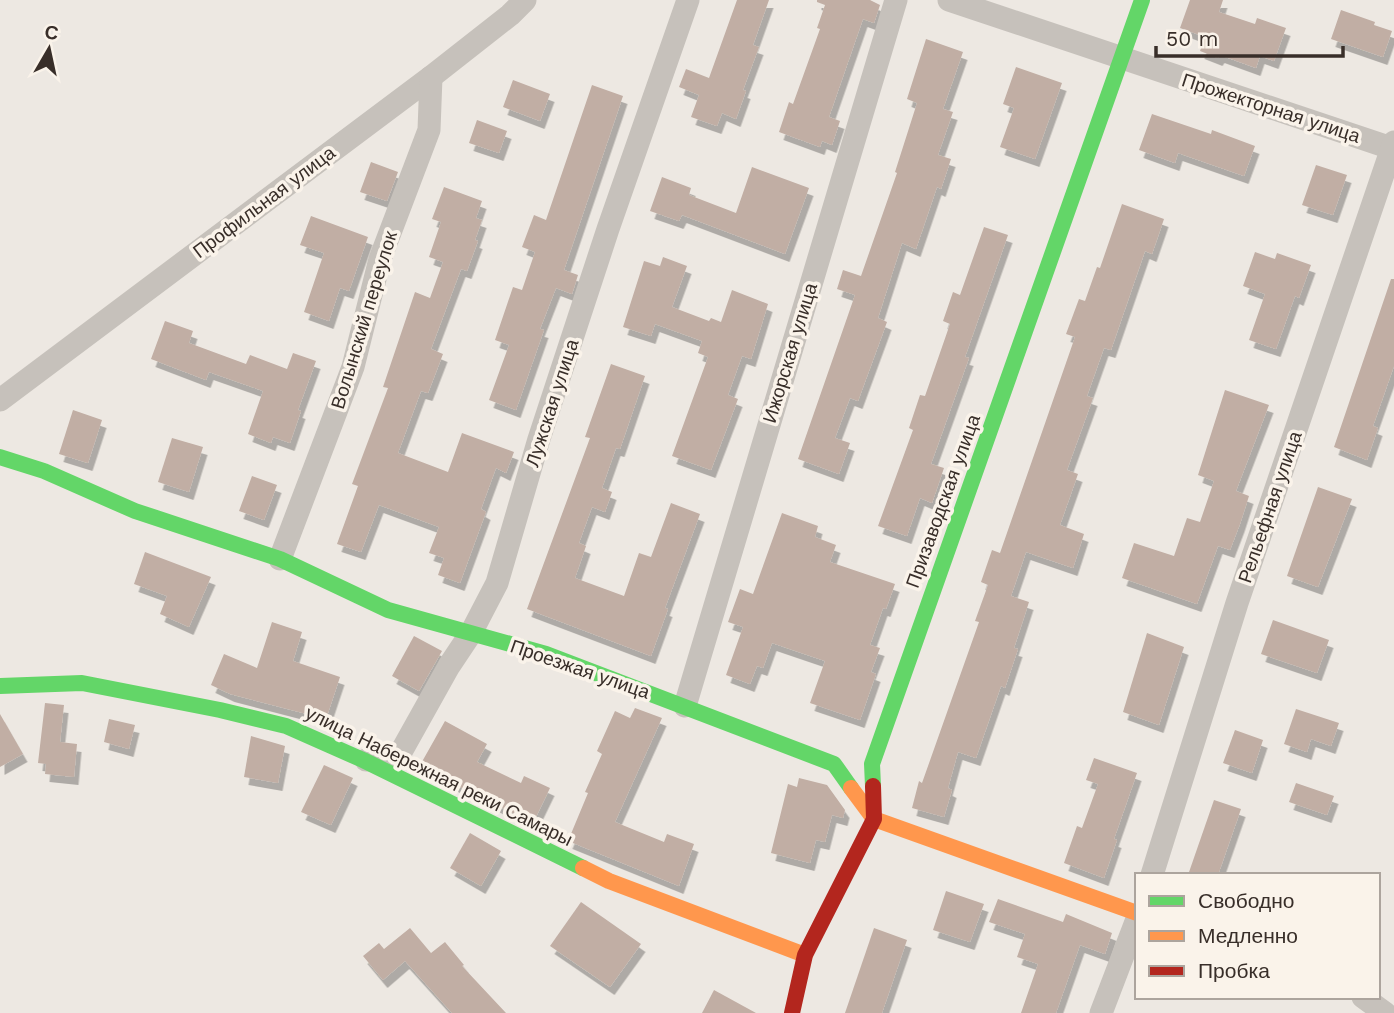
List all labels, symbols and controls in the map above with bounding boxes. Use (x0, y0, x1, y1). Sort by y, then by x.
north arrow (14, 14, 84, 84)
scale bar (1156, 14, 1343, 58)
text: С (43, 20, 60, 45)
text: 50 m (1166, 26, 1218, 51)
street label: Прожекторная улица (1179, 68, 1363, 148)
street label: Профильная улица (188, 141, 340, 263)
street label: Волынский переулок (326, 228, 402, 412)
street label: Ижорская улица (758, 280, 822, 426)
street label: Лужская улица (521, 336, 584, 470)
street label: Призаводская улица (901, 411, 985, 591)
street label: Рельефная улица (1233, 428, 1307, 586)
street label: Проезжая улица (507, 634, 653, 704)
street label: улица Набережная реки Самары (302, 701, 576, 851)
legend (1135, 873, 1380, 999)
text: Свободно (1198, 888, 1295, 913)
text: Медленно (1198, 923, 1298, 948)
text: Пробка (1198, 958, 1270, 983)

